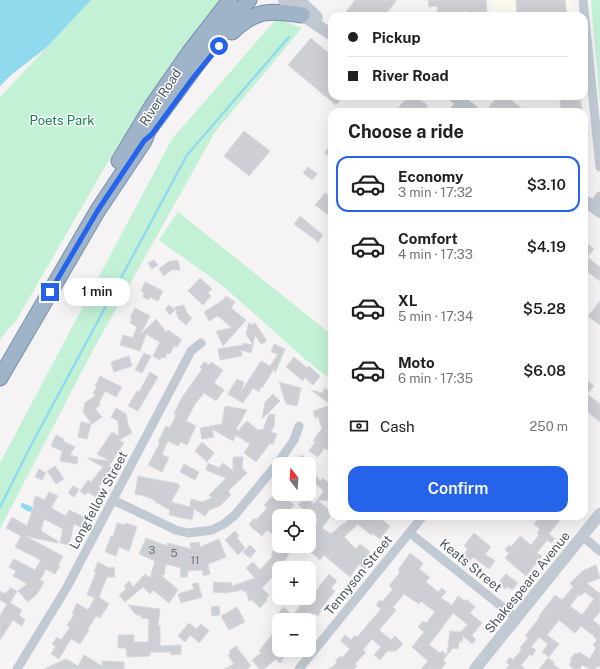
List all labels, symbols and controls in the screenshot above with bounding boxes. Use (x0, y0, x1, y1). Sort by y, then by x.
text: Pickup (372, 29, 421, 46)
route start (210, 37, 228, 55)
street label: River Road (136, 66, 184, 129)
text: River Road (372, 67, 449, 84)
park label: Poets Park (29, 113, 95, 128)
text: Choose a ride (348, 121, 464, 142)
icon: car (350, 166, 386, 202)
text: Economy (398, 168, 463, 185)
text: $3.10 (527, 176, 566, 193)
text: 3 min · 17:32 (398, 185, 473, 200)
icon: car (350, 228, 386, 264)
text: Comfort (398, 230, 458, 247)
text: $4.19 (527, 238, 566, 255)
text: 4 min · 17:33 (398, 247, 473, 262)
callout: 1 min (64, 278, 130, 306)
route end (41, 283, 59, 301)
text: 1 min (82, 284, 112, 299)
icon: car (350, 290, 386, 326)
text: XL (398, 292, 417, 309)
text: $5.28 (523, 300, 566, 317)
text: 5 min · 17:34 (398, 309, 473, 324)
icon: car (350, 352, 386, 388)
text: Moto (398, 354, 435, 371)
text: $6.08 (523, 362, 566, 379)
text: 6 min · 17:35 (398, 371, 473, 386)
icon: cash (348, 415, 370, 437)
text: Cash (380, 418, 415, 435)
text: 250 m (530, 419, 568, 434)
street label: Longfellow Street (66, 449, 131, 552)
north arrow (272, 457, 316, 501)
map controls (272, 457, 316, 657)
button: Confirm (348, 466, 568, 512)
button: locate (272, 509, 316, 553)
street label: Shakespeare Avenue (482, 528, 573, 636)
street label: Tennyson Street (322, 532, 395, 618)
street label: Keats Street (437, 536, 505, 595)
house number: 3 (149, 544, 156, 556)
house number: 5 (170, 547, 178, 559)
house number: 11 (191, 554, 199, 566)
button: + (272, 561, 316, 605)
button: − (272, 613, 316, 657)

